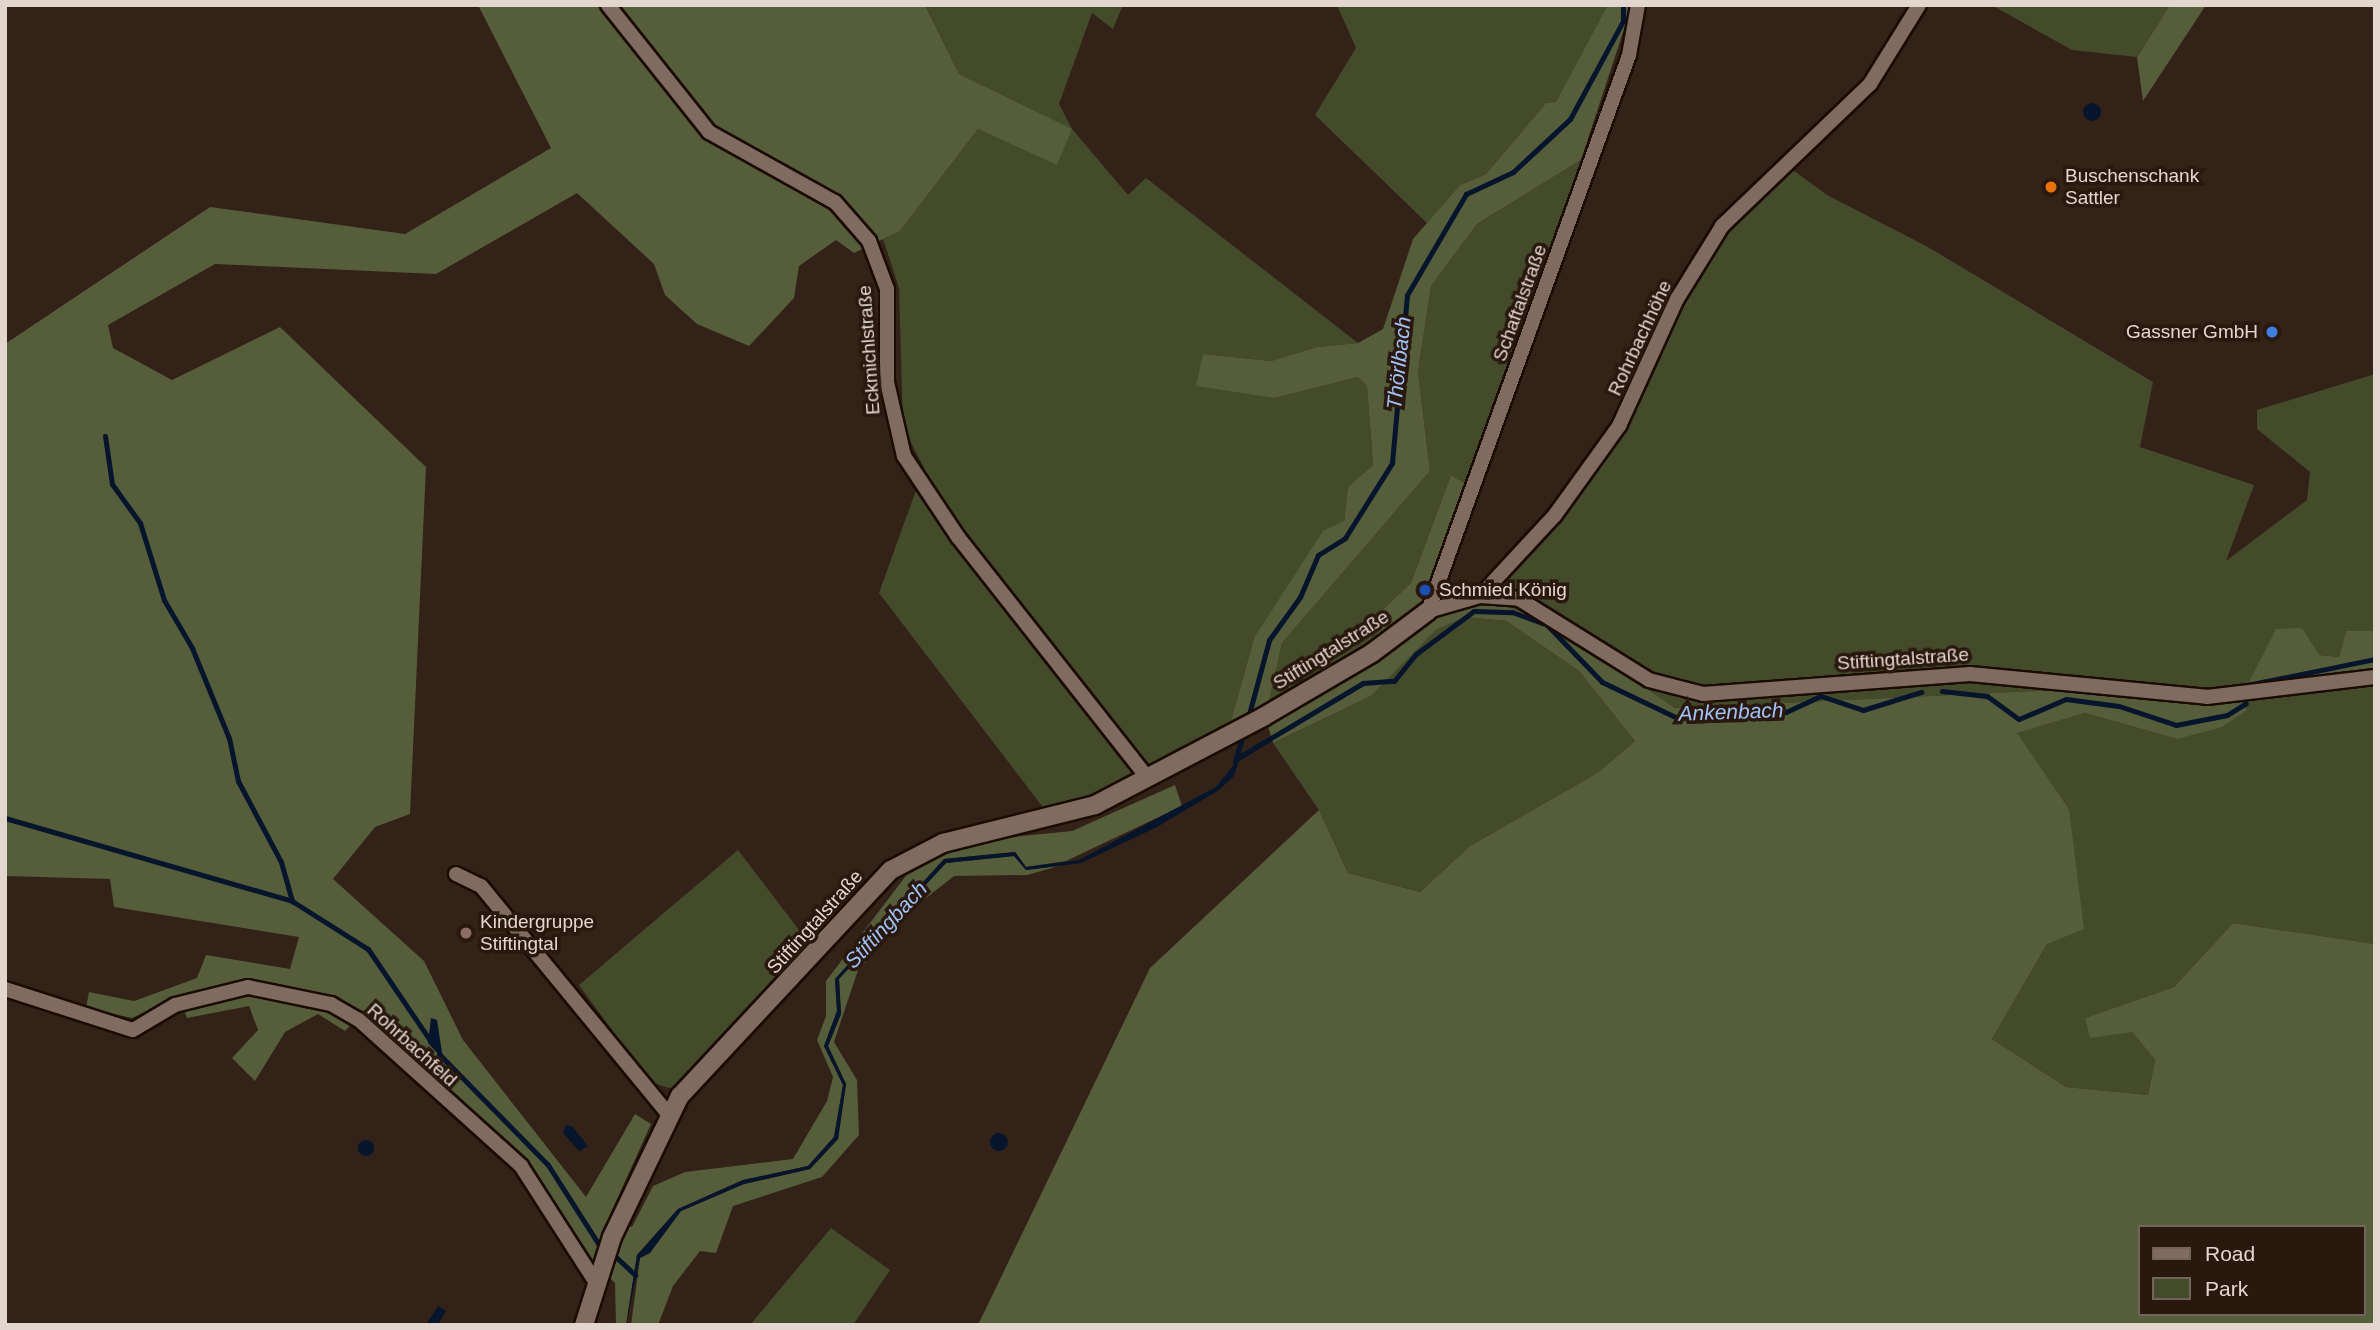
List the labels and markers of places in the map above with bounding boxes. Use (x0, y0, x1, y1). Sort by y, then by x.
place label: Buschenschank Sattler (2065, 165, 2199, 209)
marker: Buschenschank Sattler (2043, 179, 2059, 195)
place label: Gassner GmbH (2126, 321, 2258, 343)
marker: Gassner GmbH (2264, 324, 2280, 340)
place label: Schmied König (1439, 579, 1567, 601)
marker: Schmied König (1417, 582, 1433, 598)
place label: Kindergruppe Stiftingtal (480, 911, 594, 955)
marker: Kindergruppe Stiftingtal (458, 925, 474, 941)

